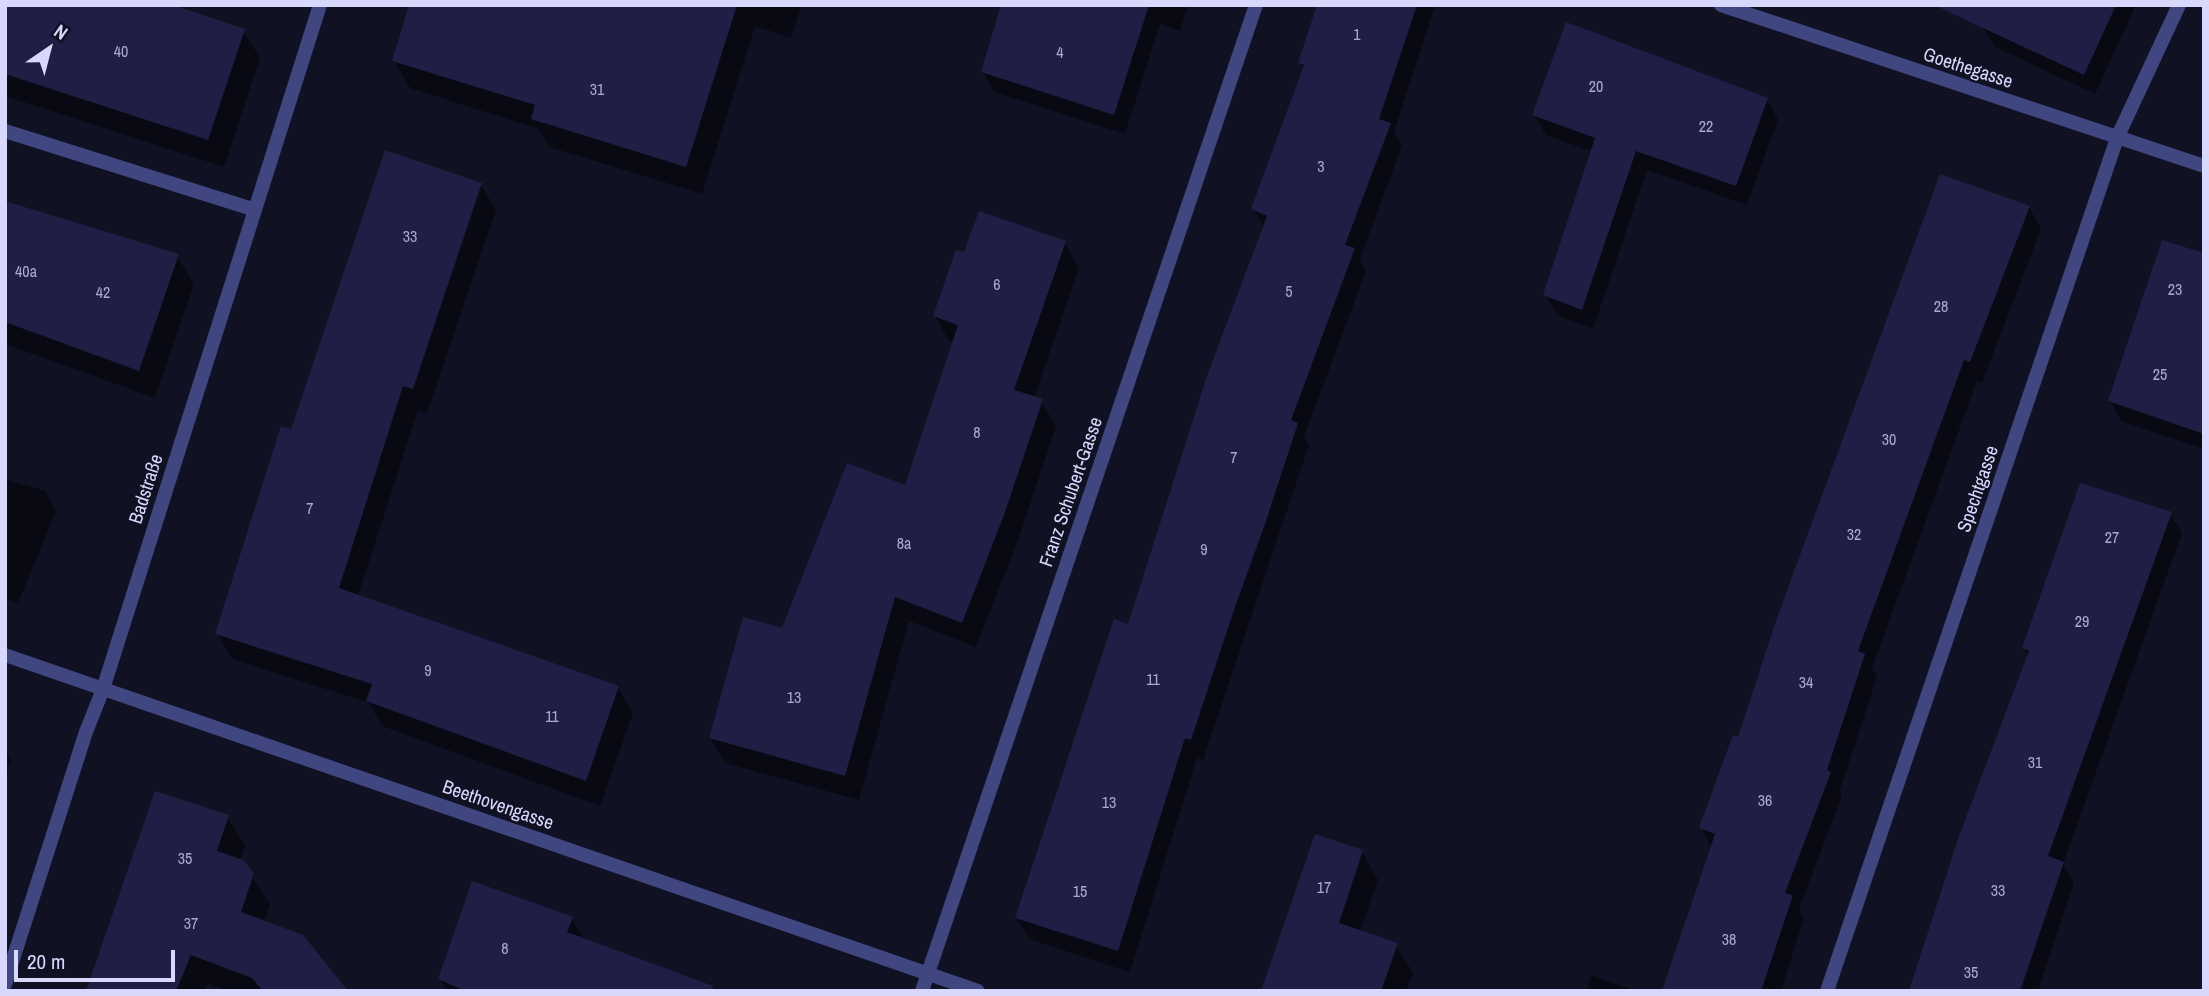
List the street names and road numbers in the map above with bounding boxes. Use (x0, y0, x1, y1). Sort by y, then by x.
street label: Goethegasse (1920, 43, 2016, 93)
street label: Franz Schubert-Gasse (1035, 414, 1107, 570)
street label: Spechtgasse (1953, 443, 2003, 535)
street label: Badstraße (124, 451, 168, 527)
street label: Beethovengasse (439, 775, 557, 835)

